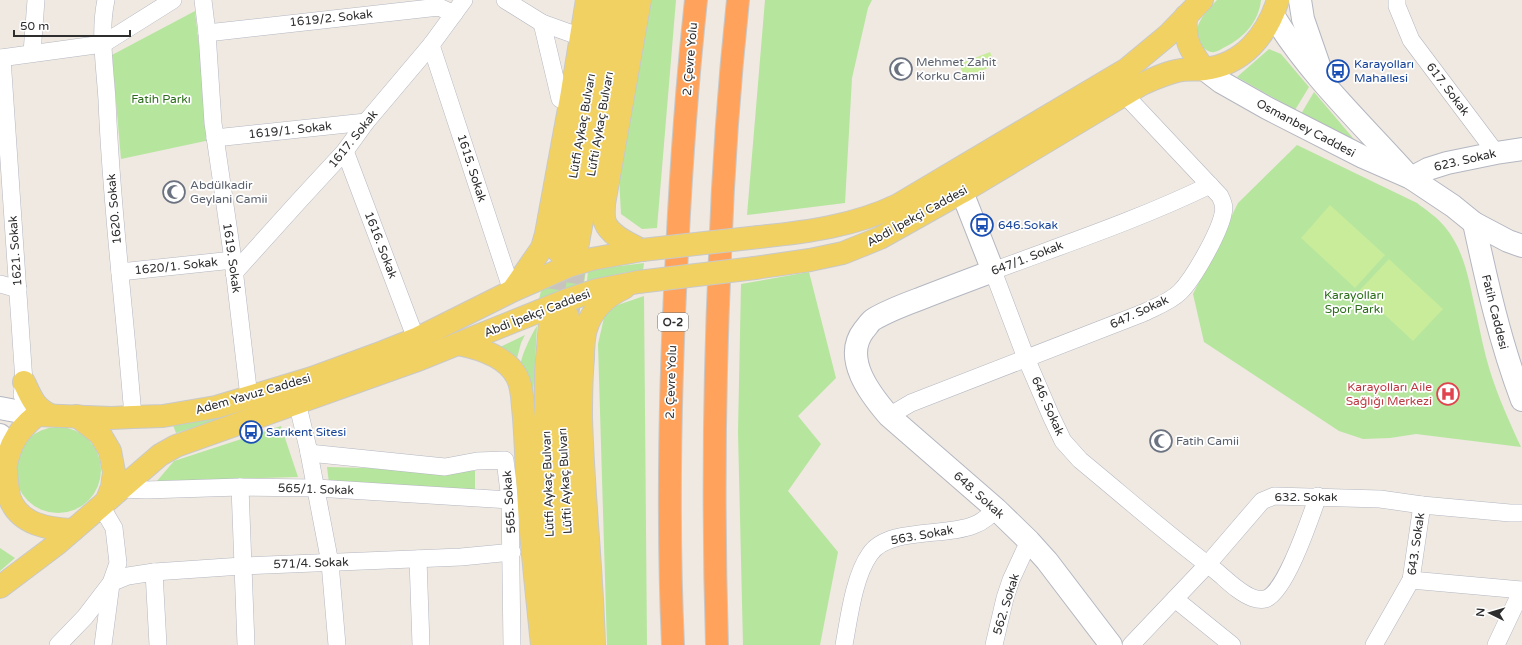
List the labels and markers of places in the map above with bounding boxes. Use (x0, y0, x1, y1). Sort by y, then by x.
place label: Mehmet Zahit Korku Camii (916, 55, 997, 83)
mosque icon: Mehmet Zahit Korku Camii (888, 56, 914, 82)
place label: Karayolları Mahallesi (1354, 57, 1414, 85)
bus stop icon: Karayolları Mahallesi (1325, 58, 1351, 84)
place label: Abdülkadir Geylani Camii (190, 178, 268, 206)
mosque icon: Abdülkadir Geylani Camii (161, 179, 187, 205)
bus stop icon: 646.Sokak (969, 212, 995, 238)
place label: 646.Sokak (998, 218, 1059, 232)
place label: Karayolları Aile Sağlığı Merkezi (1346, 380, 1432, 408)
hospital icon: Karayolları Aile Sağlığı Merkezi (1435, 381, 1461, 407)
bus stop icon: Sarıkent Sitesi (238, 419, 264, 445)
place label: Sarıkent Sitesi (266, 425, 346, 439)
mosque icon: Fatih Camii (1148, 428, 1174, 454)
place label: Fatih Camii (1176, 434, 1239, 448)

